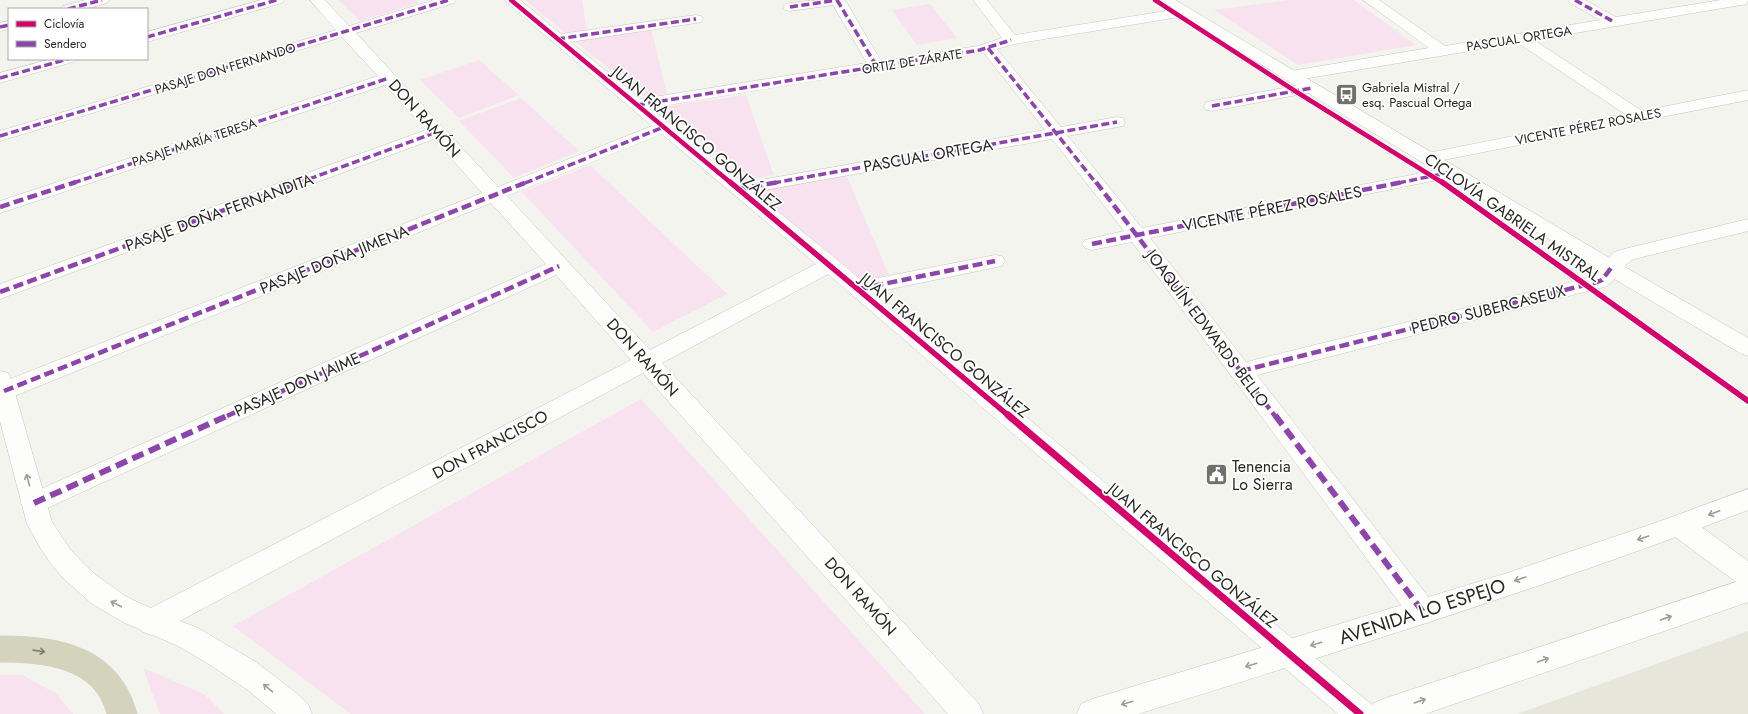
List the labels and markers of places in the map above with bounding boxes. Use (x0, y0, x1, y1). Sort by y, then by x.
place label: Gabriela Mistral / esq. Pascual Ortega (1362, 78, 1472, 112)
bus stop icon: Gabriela Mistral / esq. Pascual Ortega (1333, 81, 1359, 107)
place label: Tenencia Lo Sierra (1232, 455, 1293, 496)
public building icon: Tenencia Lo Sierra (1203, 462, 1229, 488)

